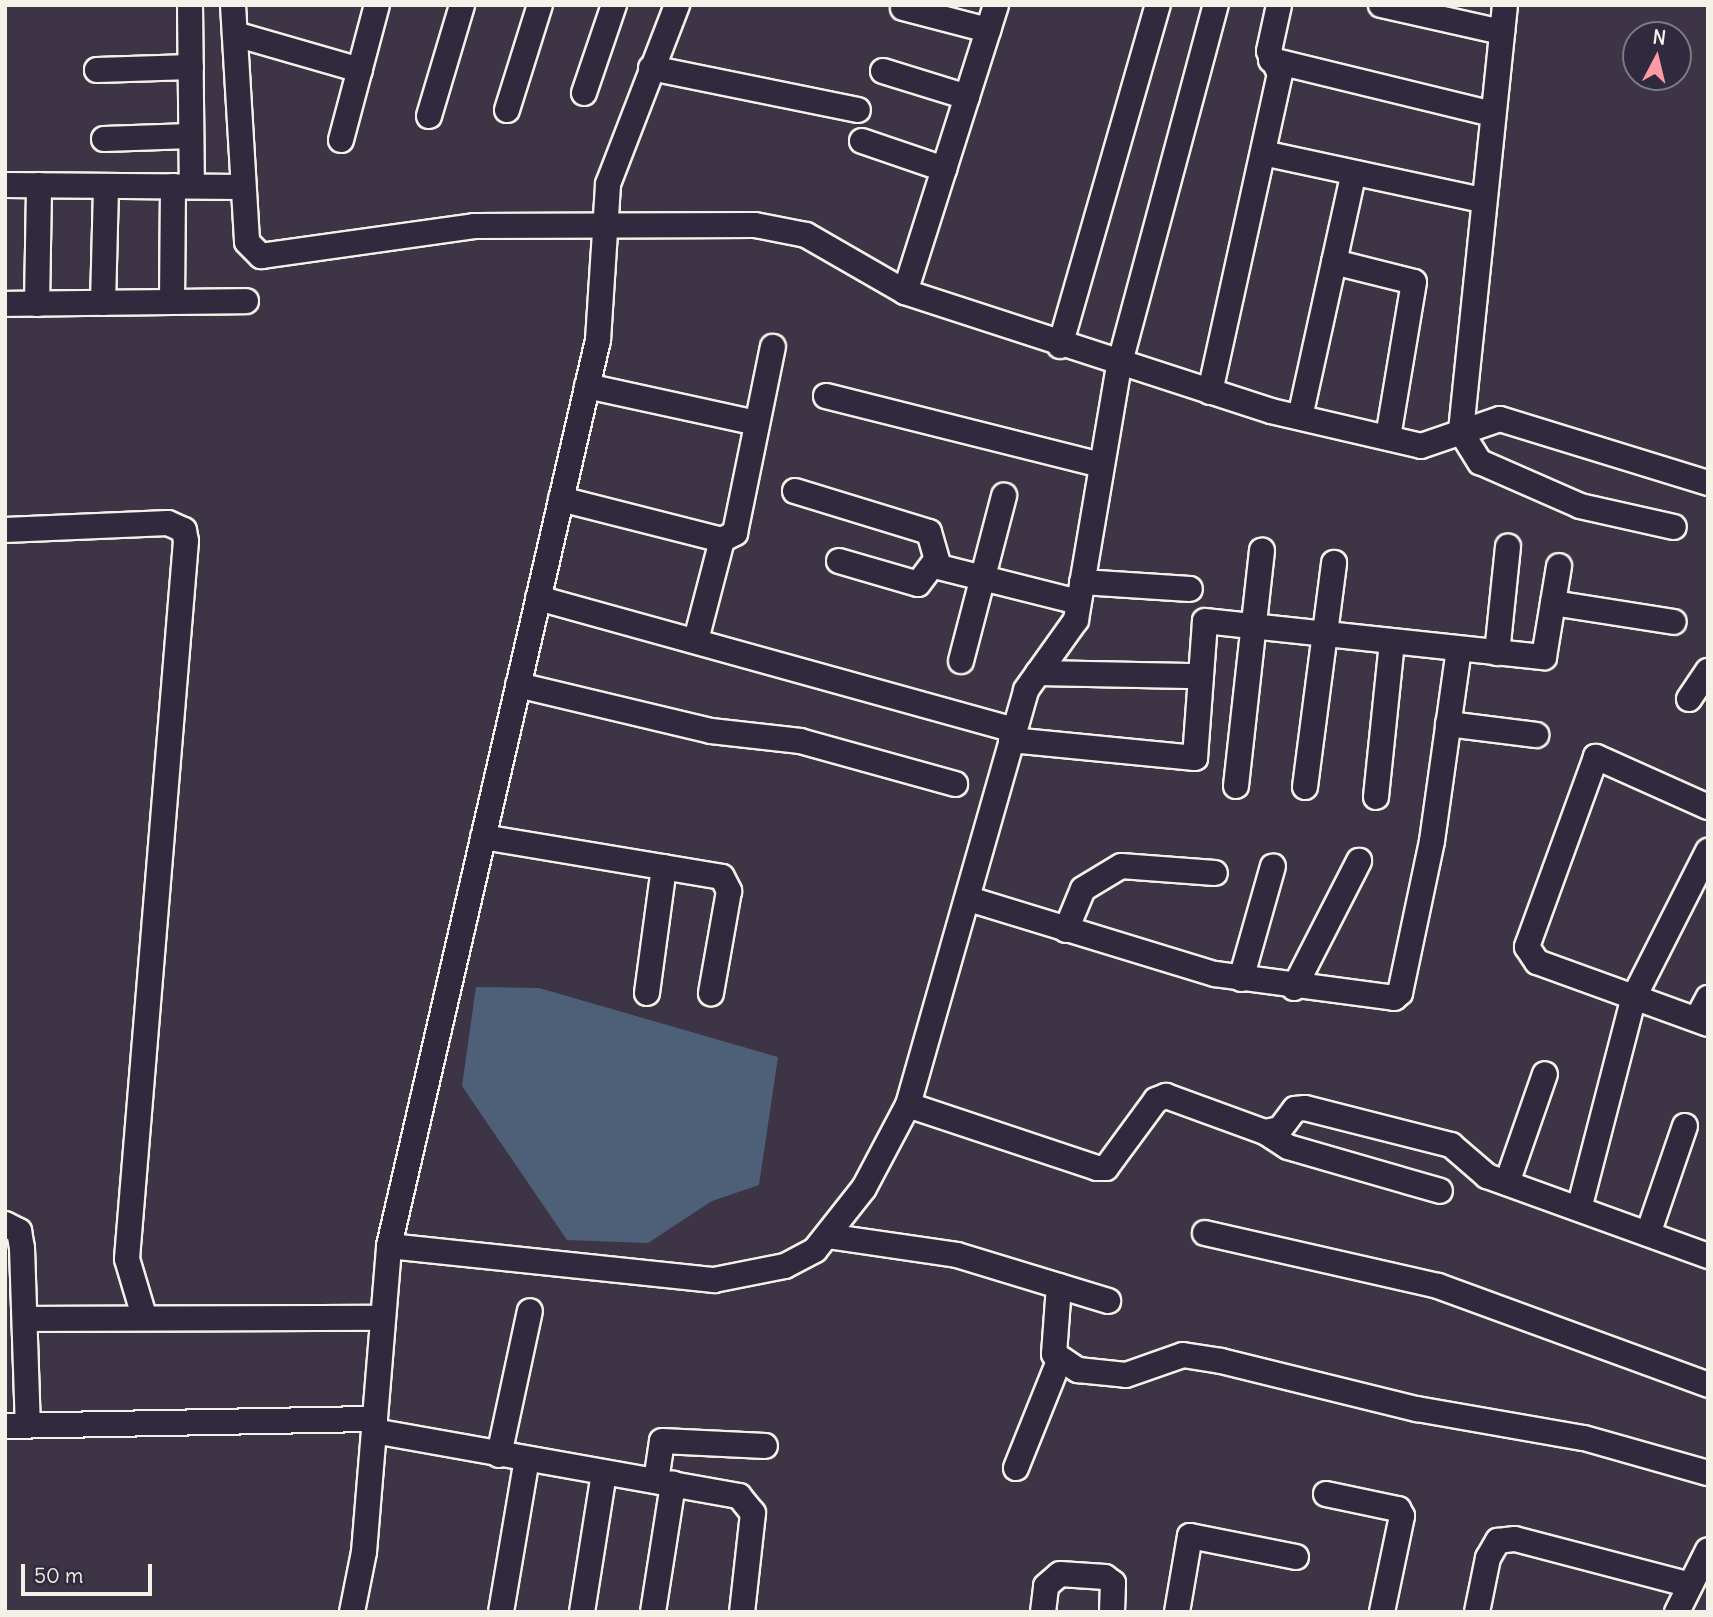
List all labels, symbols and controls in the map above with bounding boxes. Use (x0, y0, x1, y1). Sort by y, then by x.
north arrow (1622, 21, 1692, 91)
text: N (1651, 24, 1667, 50)
scale bar (24, 1550, 156, 1594)
text: 50 m (34, 1562, 83, 1589)

